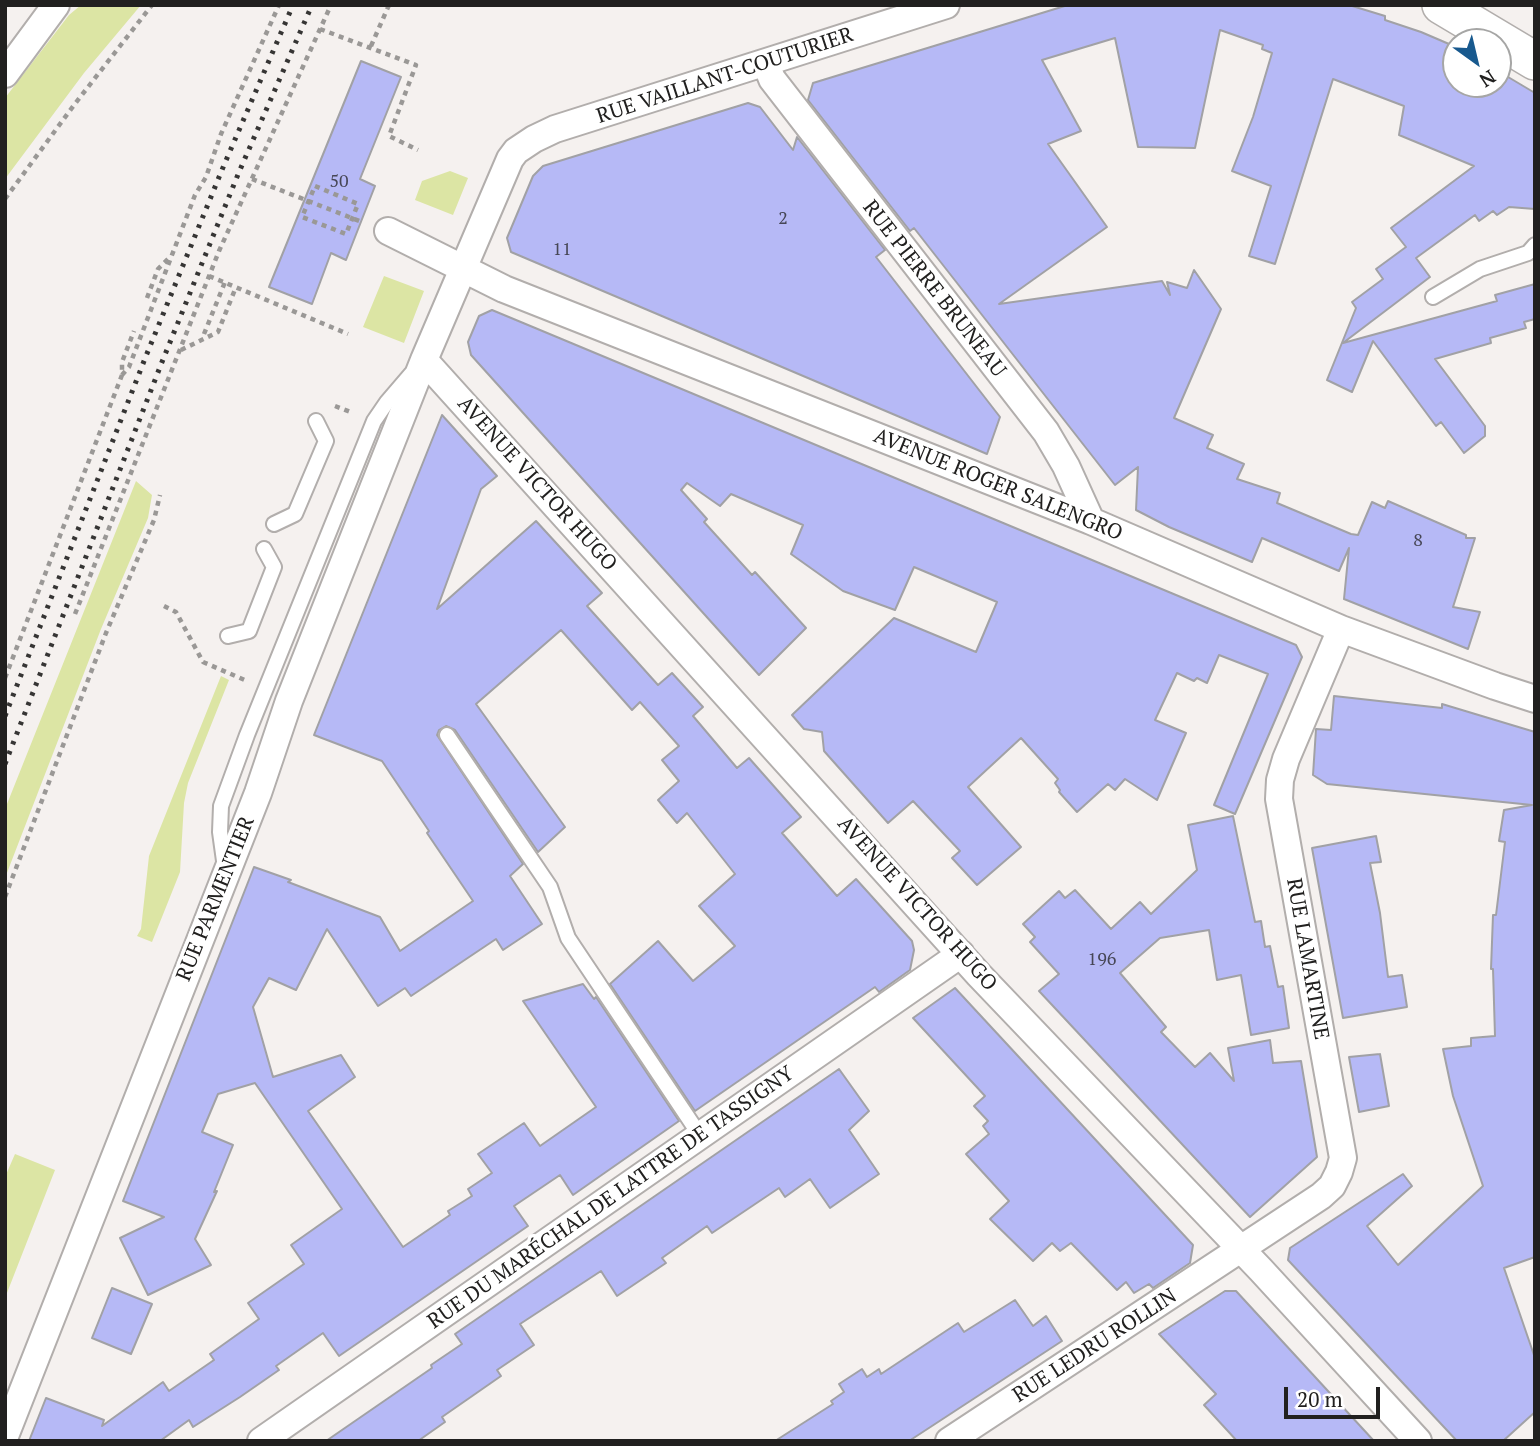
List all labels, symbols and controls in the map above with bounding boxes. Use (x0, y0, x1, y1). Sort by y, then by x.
street label: RUE VAILLANT-COUTURIER (594, 23, 856, 129)
north arrow (1442, 28, 1512, 98)
text: N (1475, 65, 1501, 94)
house number: 50 (329, 171, 349, 193)
street label: RUE PIERRE BRUNEAU (857, 196, 1011, 382)
house number: 2 (778, 208, 788, 230)
house number: 11 (552, 239, 572, 261)
street label: AVENUE VICTOR HUGO (452, 391, 622, 577)
street label: AVENUE ROGER SALENGRO (870, 423, 1126, 547)
house number: 8 (1413, 530, 1423, 552)
street label: AVENUE VICTOR HUGO (832, 811, 1002, 997)
street label: RUE PARMENTIER (171, 813, 261, 985)
street label: RUE LAMARTINE (1280, 876, 1334, 1042)
house number: 196 (1088, 949, 1116, 971)
street label: RUE DU MARÉCHAL DE LATTRE DE TASSIGNY (423, 1061, 799, 1335)
street label: RUE LEDRU ROLLIN (1008, 1284, 1182, 1408)
scale bar (1288, 1372, 1384, 1416)
text: 20 m (1297, 1385, 1343, 1413)

